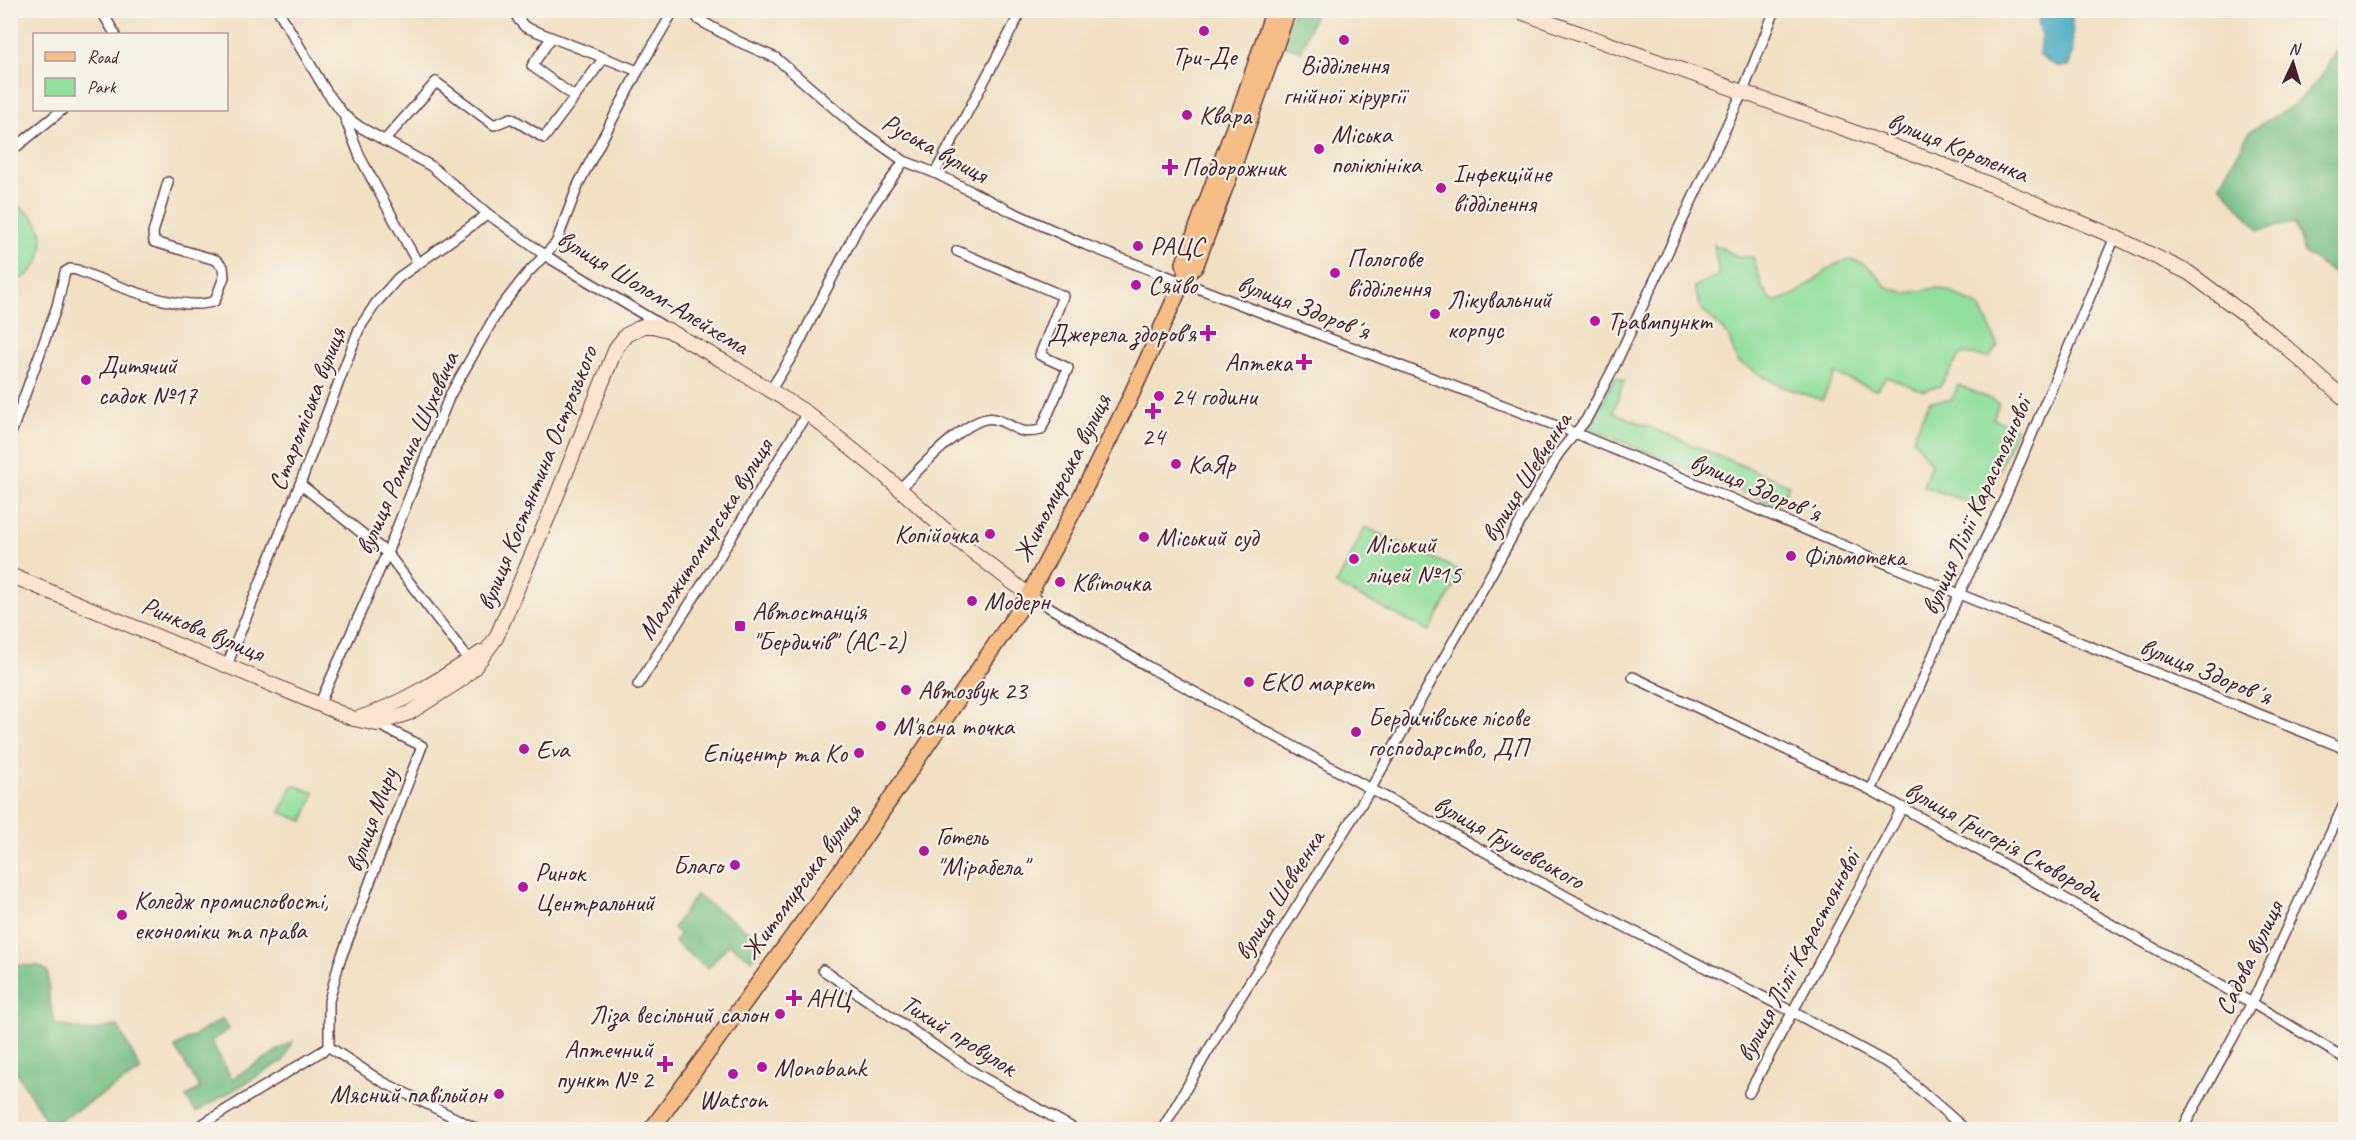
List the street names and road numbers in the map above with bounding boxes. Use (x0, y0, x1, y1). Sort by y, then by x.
street label: вулиця Короленка (1883, 104, 2035, 191)
street label: Руська вулиця (876, 105, 995, 192)
street label: вулиця Шолом-Алейхема (551, 222, 756, 363)
street label: вулиця Здоровʼя (1233, 267, 1376, 348)
street label: Староміська вулиця (261, 321, 354, 495)
street label: вулиця Костянтина Острозького (469, 339, 606, 615)
street label: вулиця Романа Шухевича (347, 345, 467, 560)
street label: Житомирська вулиця (1005, 387, 1119, 568)
street label: вулиця Лілії Карастоянової (1913, 388, 2041, 620)
street label: вулиця Шевченка (1473, 404, 1580, 548)
street label: Маложитомирська вулиця (630, 431, 781, 646)
street label: вулиця Здоровʼя (1685, 445, 1828, 530)
street label: Ринкова вулиця (137, 588, 271, 670)
street label: вулиця Здоровʼя (2135, 630, 2278, 713)
street label: вулиця Миру (337, 762, 406, 876)
street label: вулиця Григорія Сковороди (1899, 773, 2110, 910)
street label: вулиця Грушевського (1428, 787, 1592, 898)
street label: Житомирська вулиця (733, 796, 870, 966)
street label: вулиця Шевченка (1226, 822, 1333, 966)
street label: вулиця Лілії Карастоянової (1728, 840, 1870, 1067)
street label: Садова вулиця (2207, 894, 2292, 1020)
street label: Тихий провулок (895, 987, 1025, 1085)

